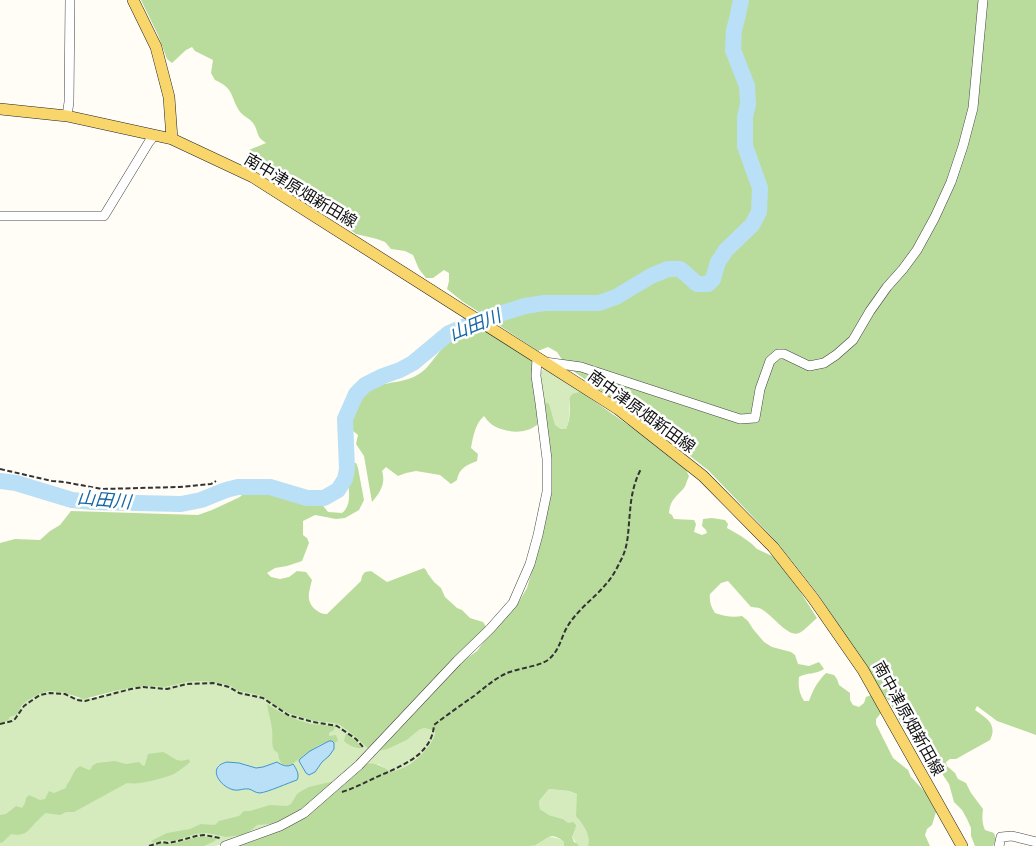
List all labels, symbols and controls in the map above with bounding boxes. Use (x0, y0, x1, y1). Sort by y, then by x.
street label: 南中津原畑新田線 (241, 148, 361, 232)
water label: 山田川 (446, 304, 506, 345)
street label: 南中津原畑新田線 (584, 365, 700, 457)
water label: 山田川 (76, 487, 134, 513)
street label: 南中津原畑新田線 (869, 657, 949, 779)

